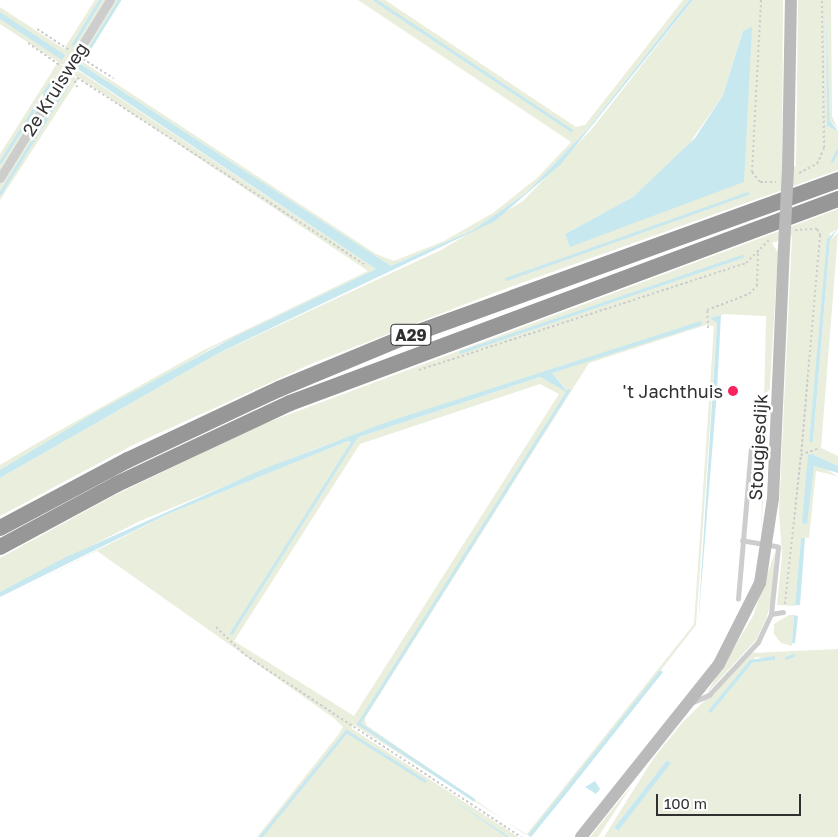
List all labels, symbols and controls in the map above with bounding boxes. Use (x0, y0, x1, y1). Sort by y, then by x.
street label: 2e Kruisweg (18, 38, 92, 140)
road number: A29 (390, 322, 432, 348)
place label: 't Jachthuis (622, 380, 723, 402)
marker: 't Jachthuis (727, 385, 739, 397)
street label: Stougjesdijk (744, 393, 772, 501)
scale bar (658, 784, 803, 816)
text: 100 m (664, 794, 707, 812)

